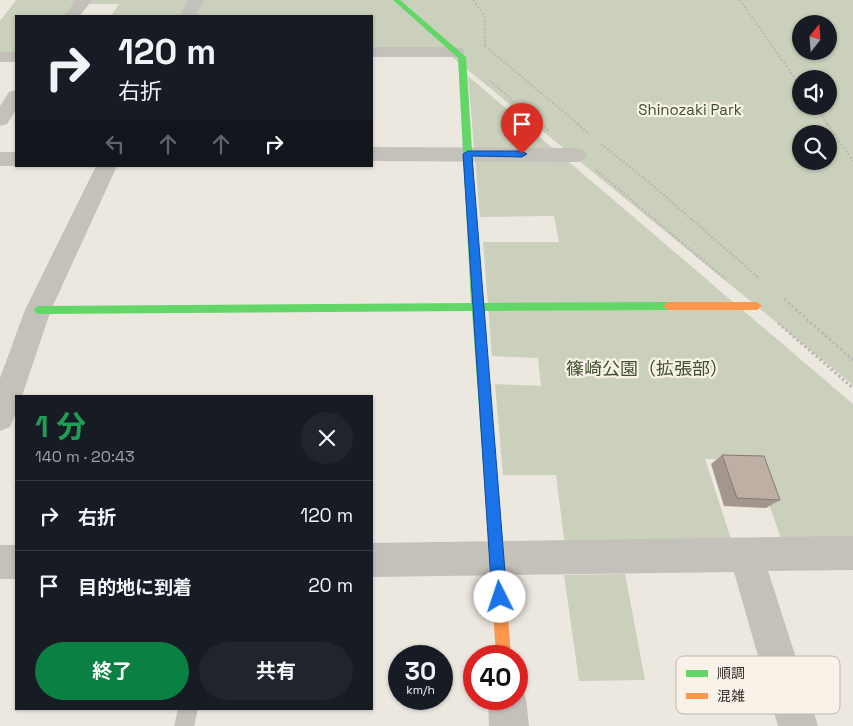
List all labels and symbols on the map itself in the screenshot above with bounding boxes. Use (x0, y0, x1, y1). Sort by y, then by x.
north arrow (792, 15, 838, 60)
park label: Shinozaki Park (638, 100, 742, 119)
pin (501, 103, 543, 154)
park label: 篠崎公園（拡張部） (566, 357, 728, 380)
position arrow (473, 570, 525, 622)
speed limit sign: 40 (463, 645, 528, 710)
legend (676, 656, 840, 714)
text: 順調 (717, 664, 745, 682)
text: 混雑 (717, 687, 745, 705)

